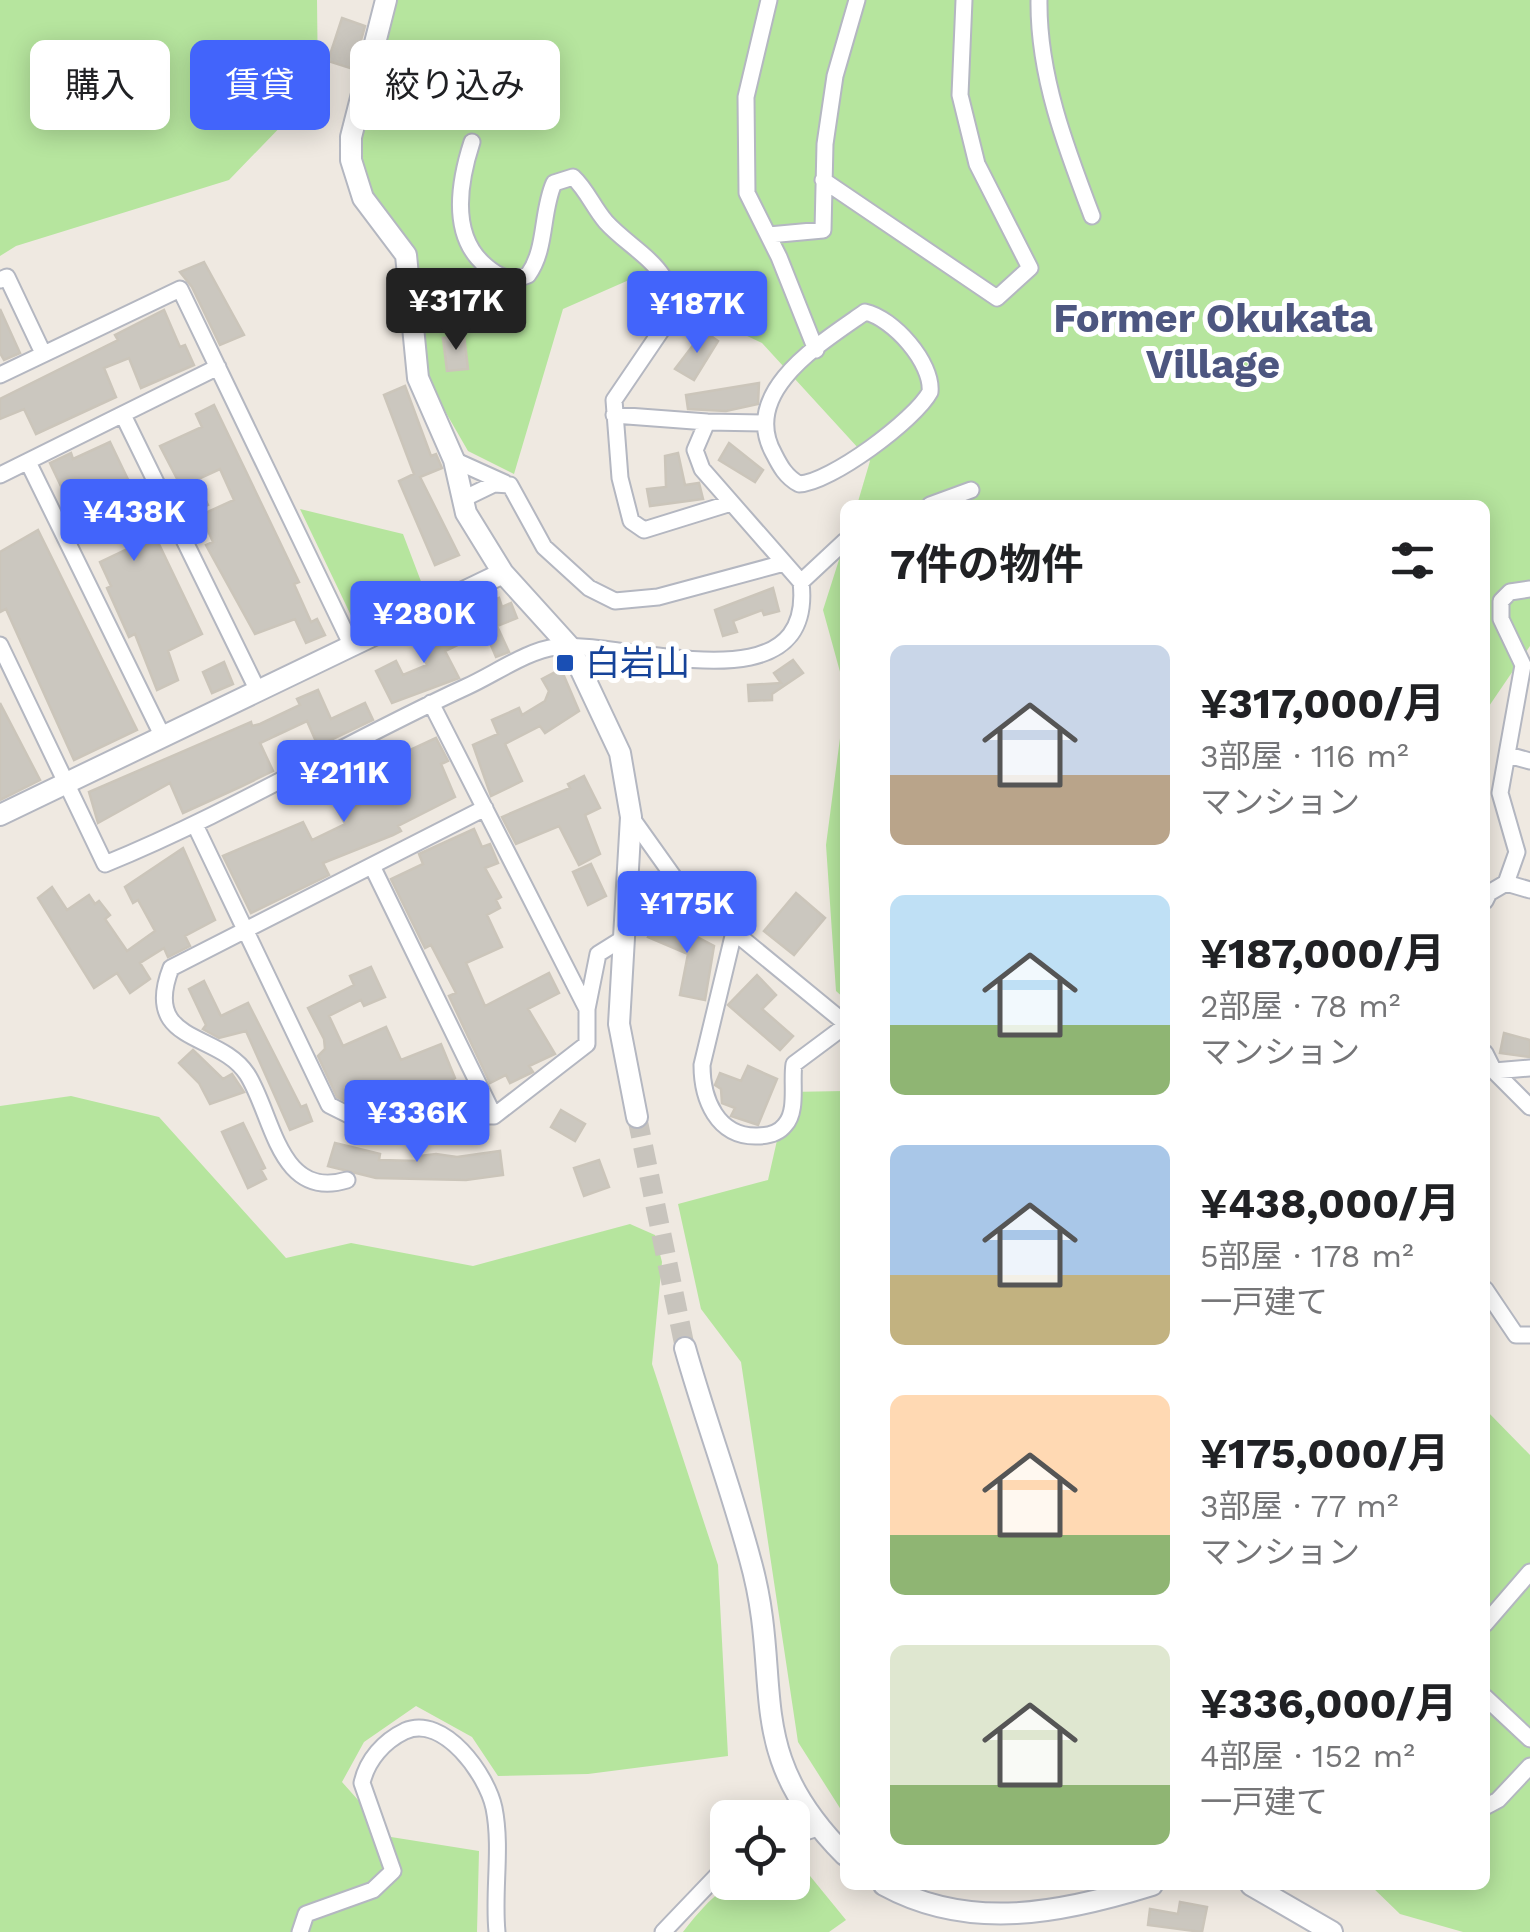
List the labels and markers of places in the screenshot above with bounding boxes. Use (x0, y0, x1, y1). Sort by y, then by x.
pin: ¥317K (386, 268, 526, 353)
pin: ¥187K (627, 271, 767, 356)
pin: ¥438K (64, 479, 204, 564)
pin: ¥280K (354, 581, 494, 666)
place label: 白岩山 (585, 642, 690, 684)
marker: 白岩山 (554, 652, 576, 674)
pin: ¥211K (274, 740, 414, 825)
pin: ¥175K (617, 871, 757, 956)
pin: ¥336K (347, 1080, 487, 1165)

